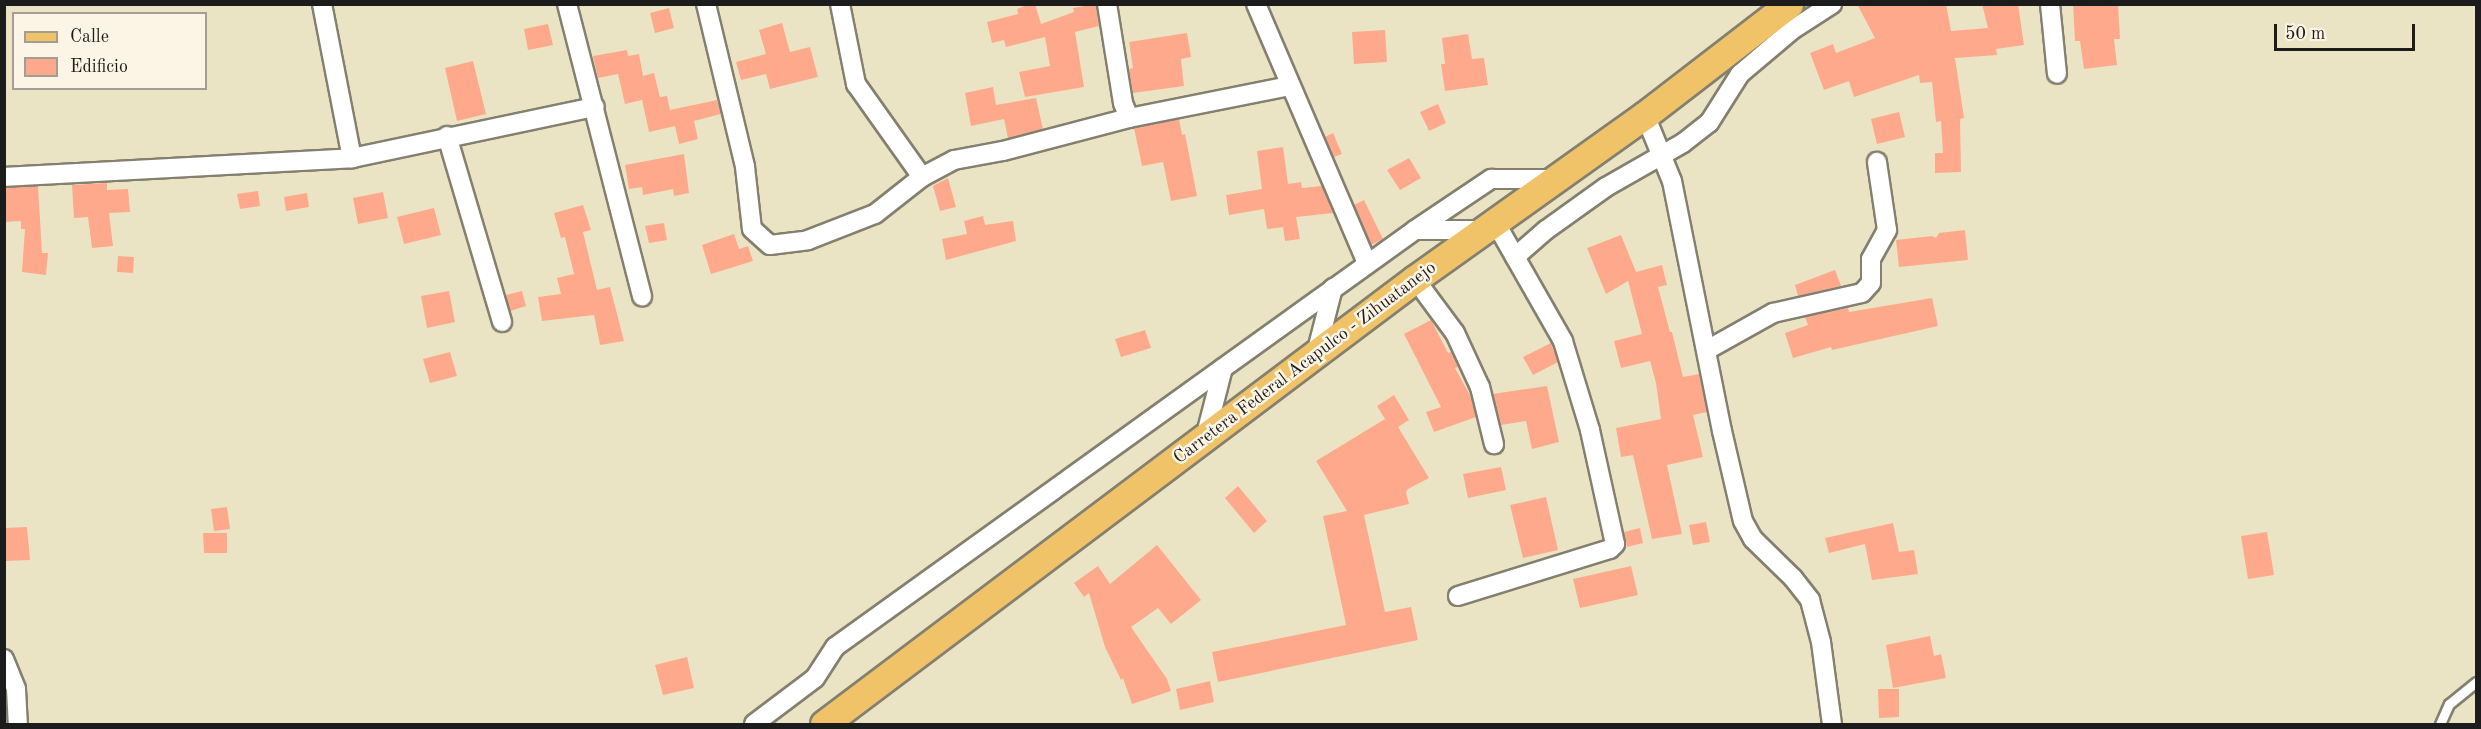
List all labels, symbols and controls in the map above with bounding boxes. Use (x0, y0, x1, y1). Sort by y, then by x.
legend (12, 12, 207, 90)
scale bar (2277, 12, 2418, 50)
text: 50 m (2285, 25, 2325, 43)
text: Calle (70, 28, 109, 46)
text: Edificio (70, 58, 128, 76)
street label: Carretera Federal Acapulco - Zihuatanejo (1169, 257, 1441, 469)

